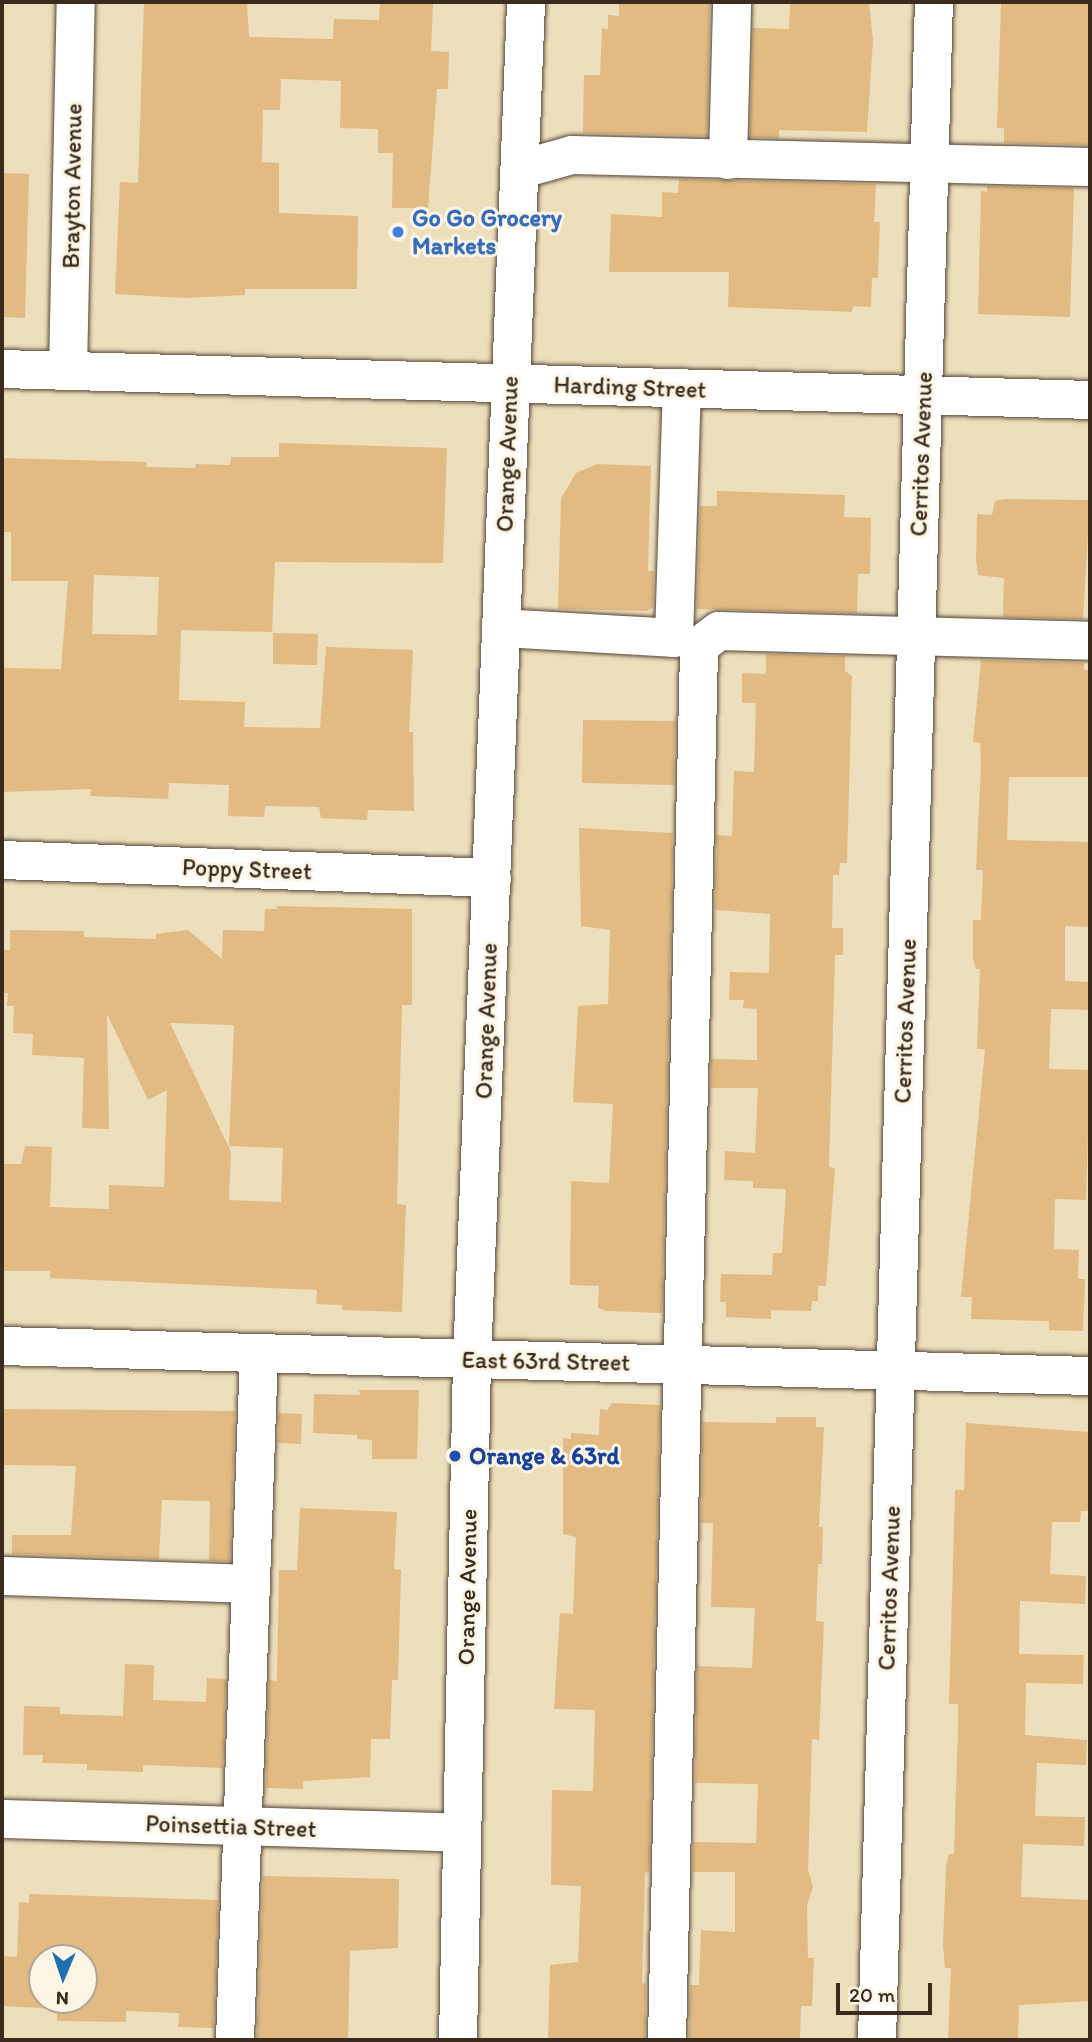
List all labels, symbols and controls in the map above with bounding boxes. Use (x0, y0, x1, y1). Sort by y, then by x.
street label: Brayton Avenue (56, 104, 88, 268)
place label: Go Go Grocery Markets (412, 204, 562, 260)
marker: Go Go Grocery Markets (390, 224, 406, 240)
street label: Harding Street (553, 370, 707, 404)
street label: Cerritos Avenue (904, 372, 938, 536)
street label: Orange Avenue (490, 375, 524, 533)
street label: Poppy Street (182, 852, 312, 886)
street label: Cerritos Avenue (888, 939, 922, 1103)
street label: Orange Avenue (469, 942, 503, 1100)
street label: East 63rd Street (462, 1345, 630, 1377)
place label: Orange & 63rd (469, 1442, 619, 1470)
marker: Orange & 63rd (447, 1448, 463, 1464)
street label: Cerritos Avenue (872, 1506, 906, 1670)
street label: Orange Avenue (451, 1509, 483, 1665)
street label: Poinsettia Street (145, 1809, 317, 1843)
north arrow (28, 1944, 98, 2014)
scale bar (840, 1968, 936, 2012)
text: 20 m (849, 1982, 895, 2007)
text: N (56, 1987, 69, 2010)

